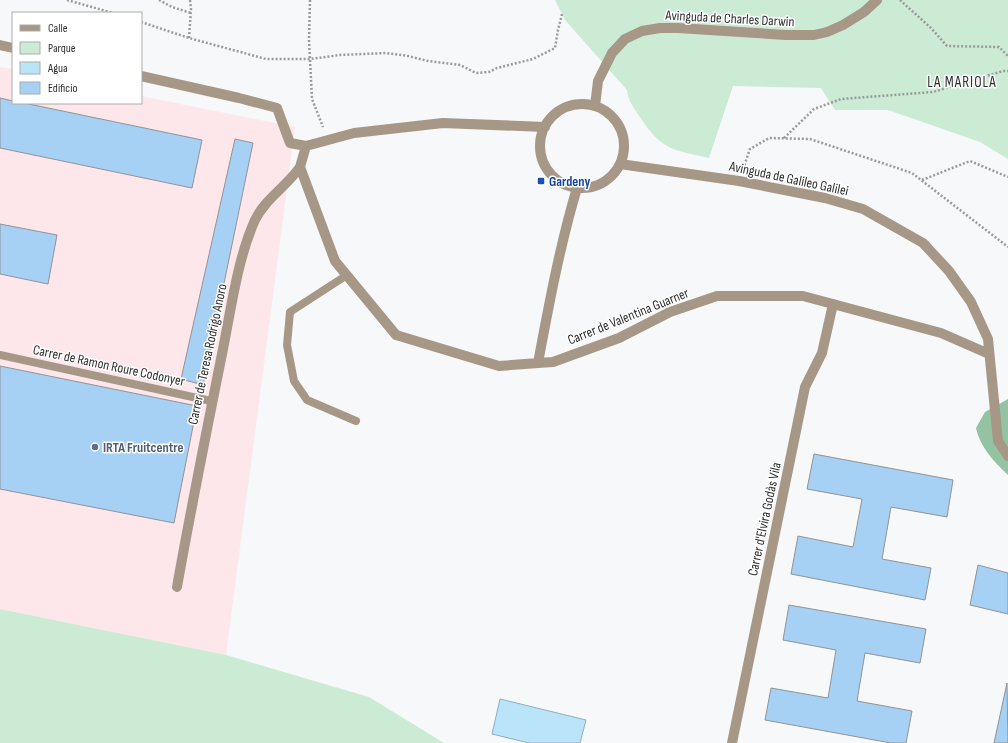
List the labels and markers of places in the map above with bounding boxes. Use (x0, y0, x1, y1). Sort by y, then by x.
place label: Gardeny (549, 173, 590, 190)
marker: Gardeny (536, 176, 546, 186)
place label: IRTA Fruitcentre (103, 439, 184, 456)
marker: IRTA Fruitcentre (90, 442, 100, 452)

